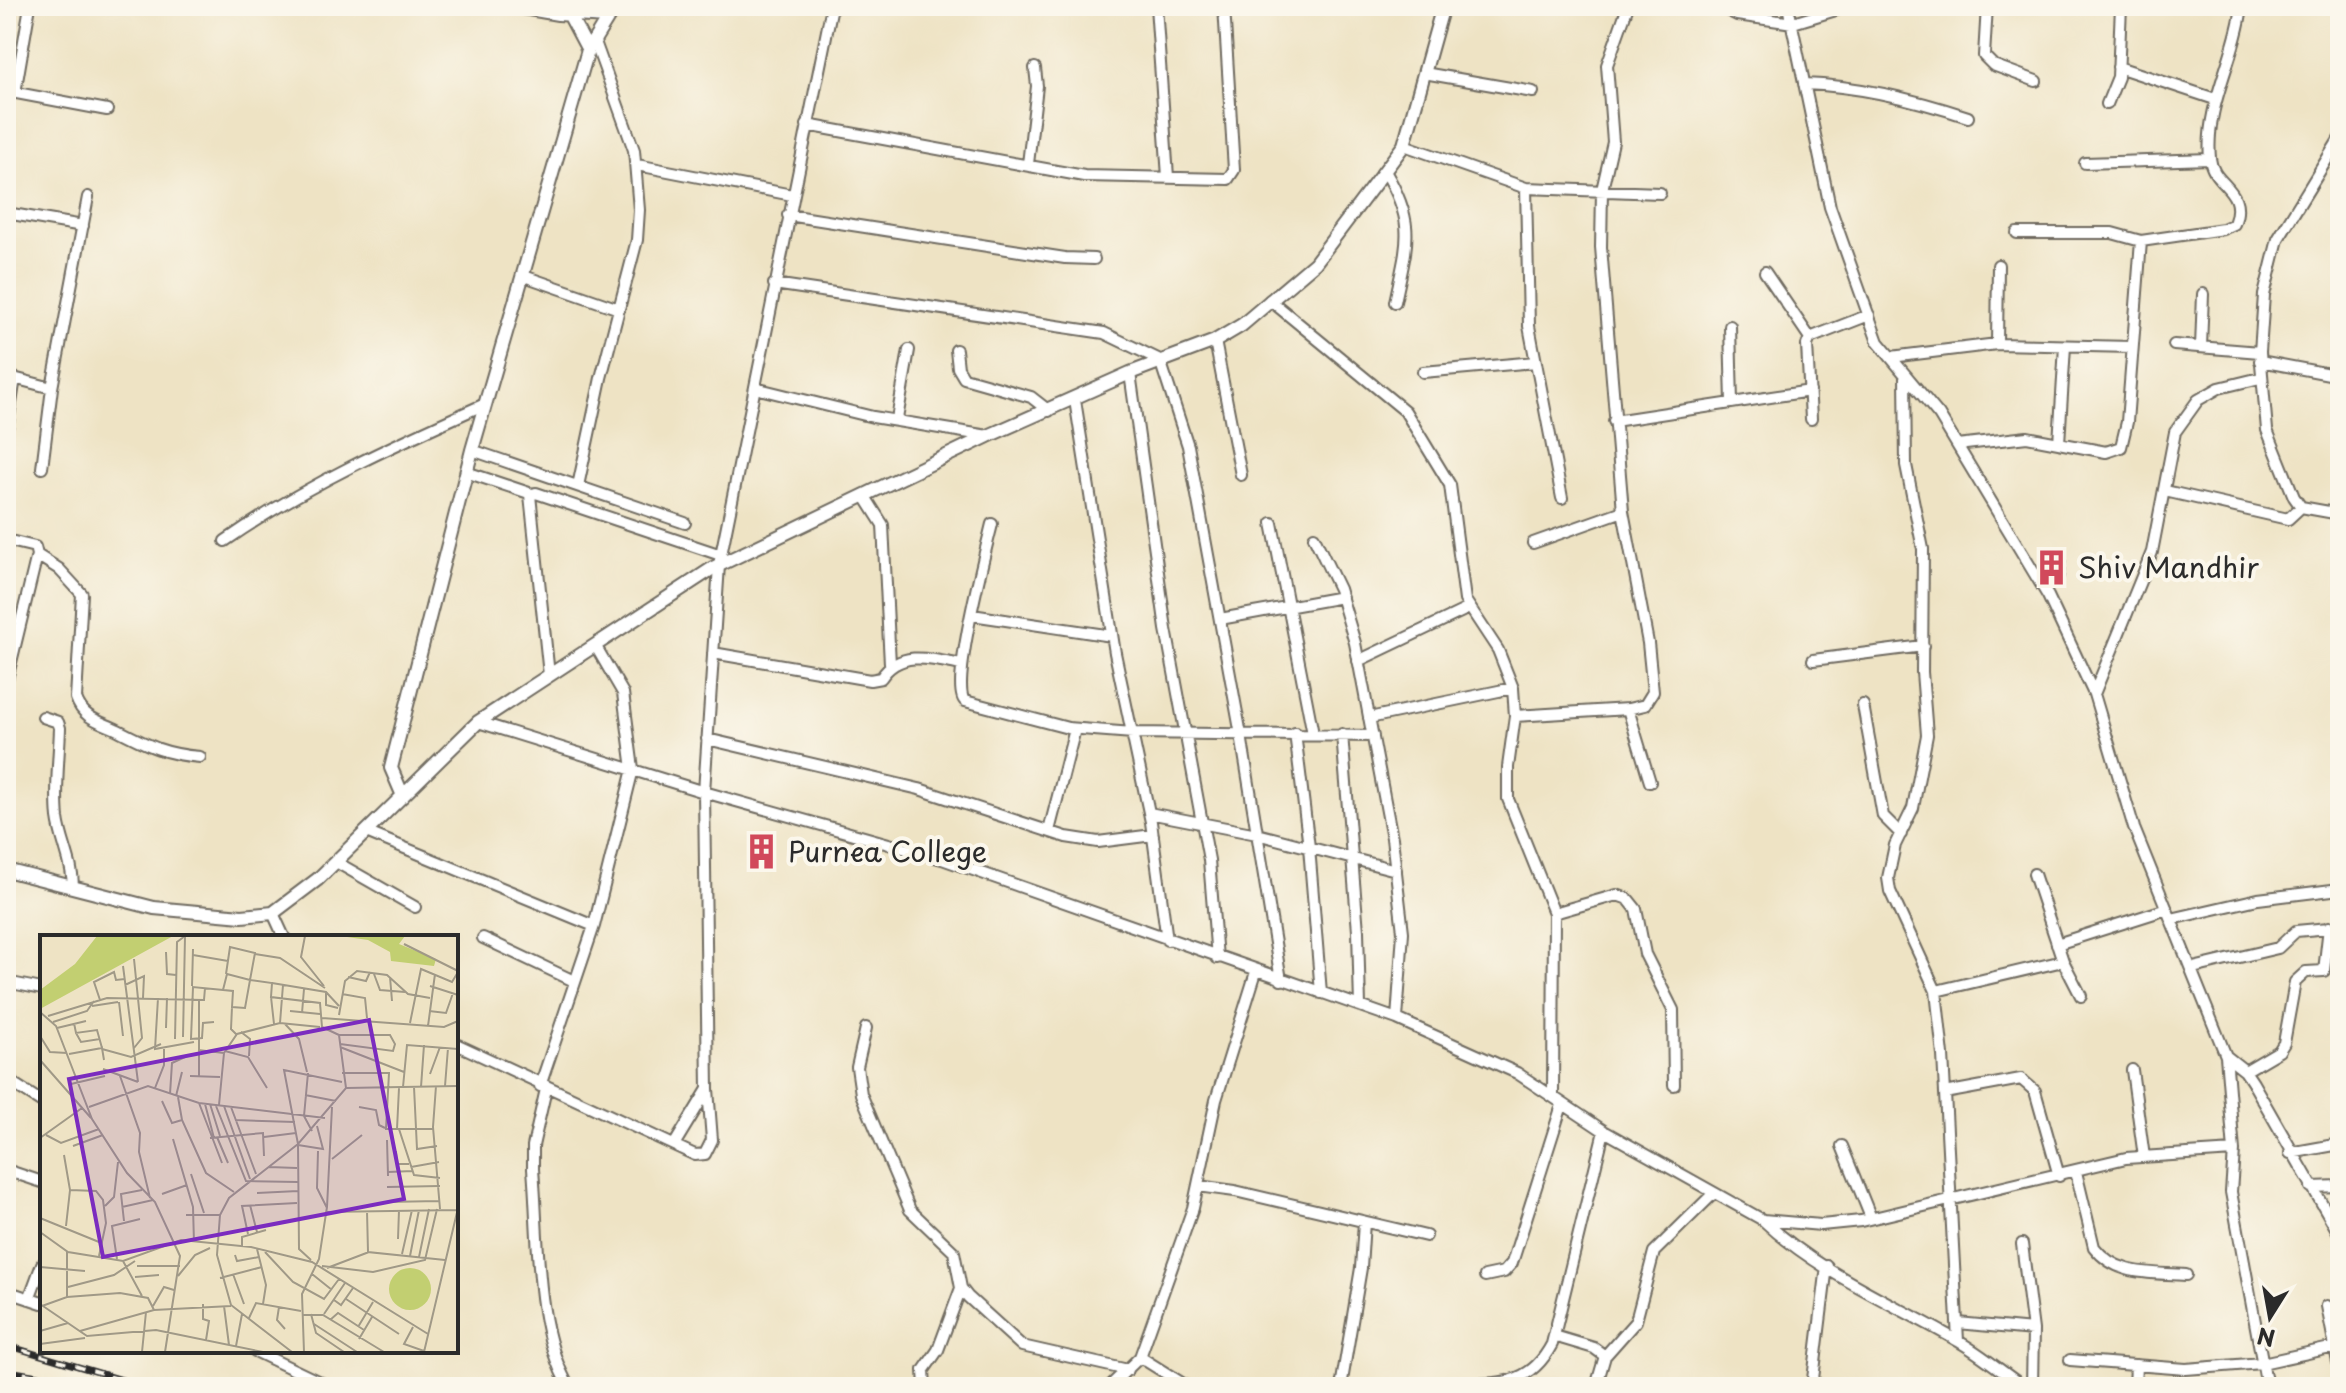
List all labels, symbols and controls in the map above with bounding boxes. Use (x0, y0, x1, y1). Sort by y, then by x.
place label: Shiv Mandhir (2078, 545, 2259, 588)
building icon: Shiv Mandhir (2033, 549, 2071, 587)
place label: Purnea College (788, 829, 987, 872)
building icon: Purnea College (743, 833, 781, 871)
inset map (40, 935, 458, 1353)
north arrow (2230, 1277, 2310, 1357)
text: N (2254, 1320, 2278, 1356)

